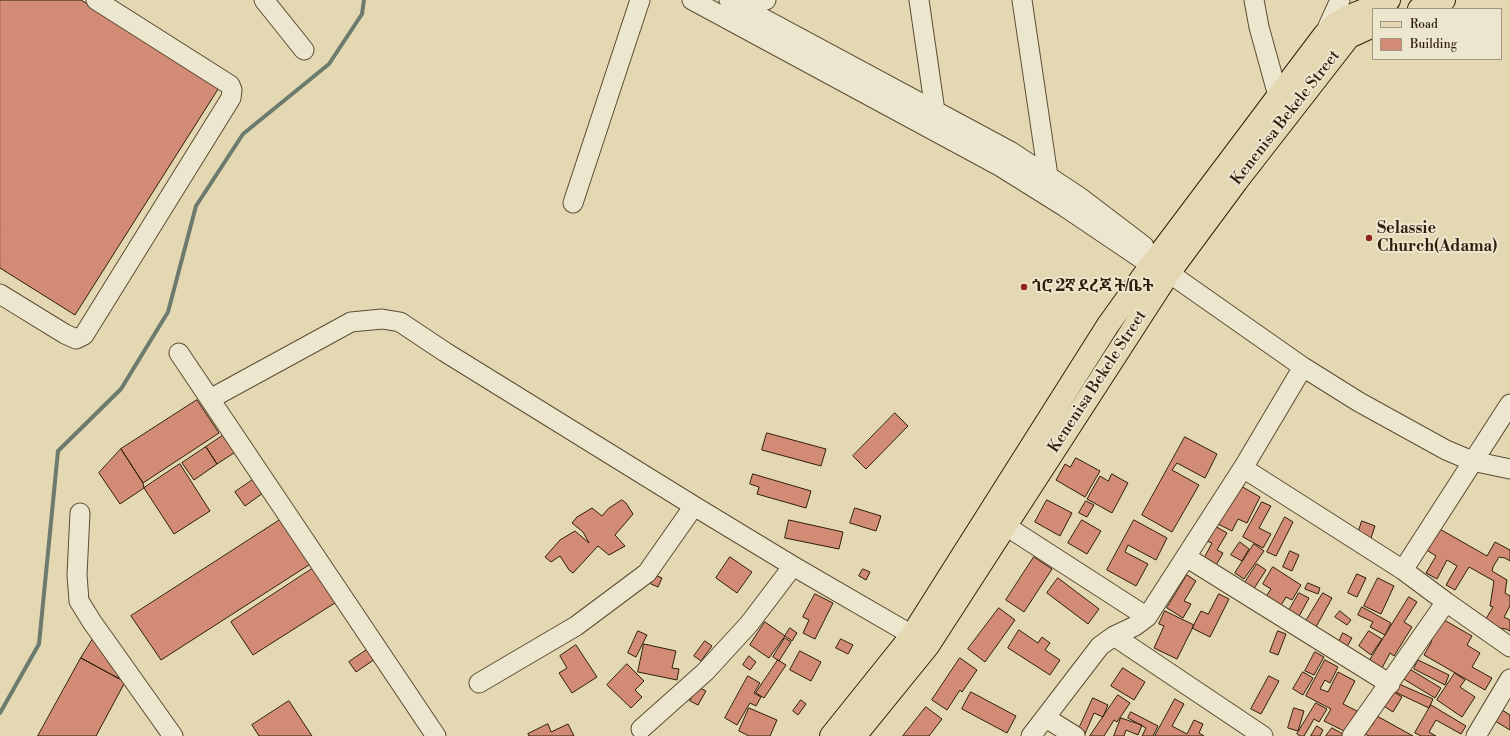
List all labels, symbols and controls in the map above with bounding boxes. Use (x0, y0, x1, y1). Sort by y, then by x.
legend (1372, 8, 1502, 60)
text: Road (1410, 17, 1438, 32)
text: Building (1410, 37, 1457, 52)
street label: Kenenisa Bekele Street (1227, 47, 1345, 189)
place label: Selassie Church(Adama) (1377, 219, 1497, 257)
marker: Selassie Church(Adama) (1364, 233, 1374, 243)
place label: ጎሮ 2ኛ ደረጃ ት/ቤት (1032, 277, 1153, 297)
marker: ጎሮ 2ኛ ደረጃ ት/ቤት (1019, 282, 1029, 292)
street label: Kenenisa Bekele Street (1045, 307, 1151, 457)

